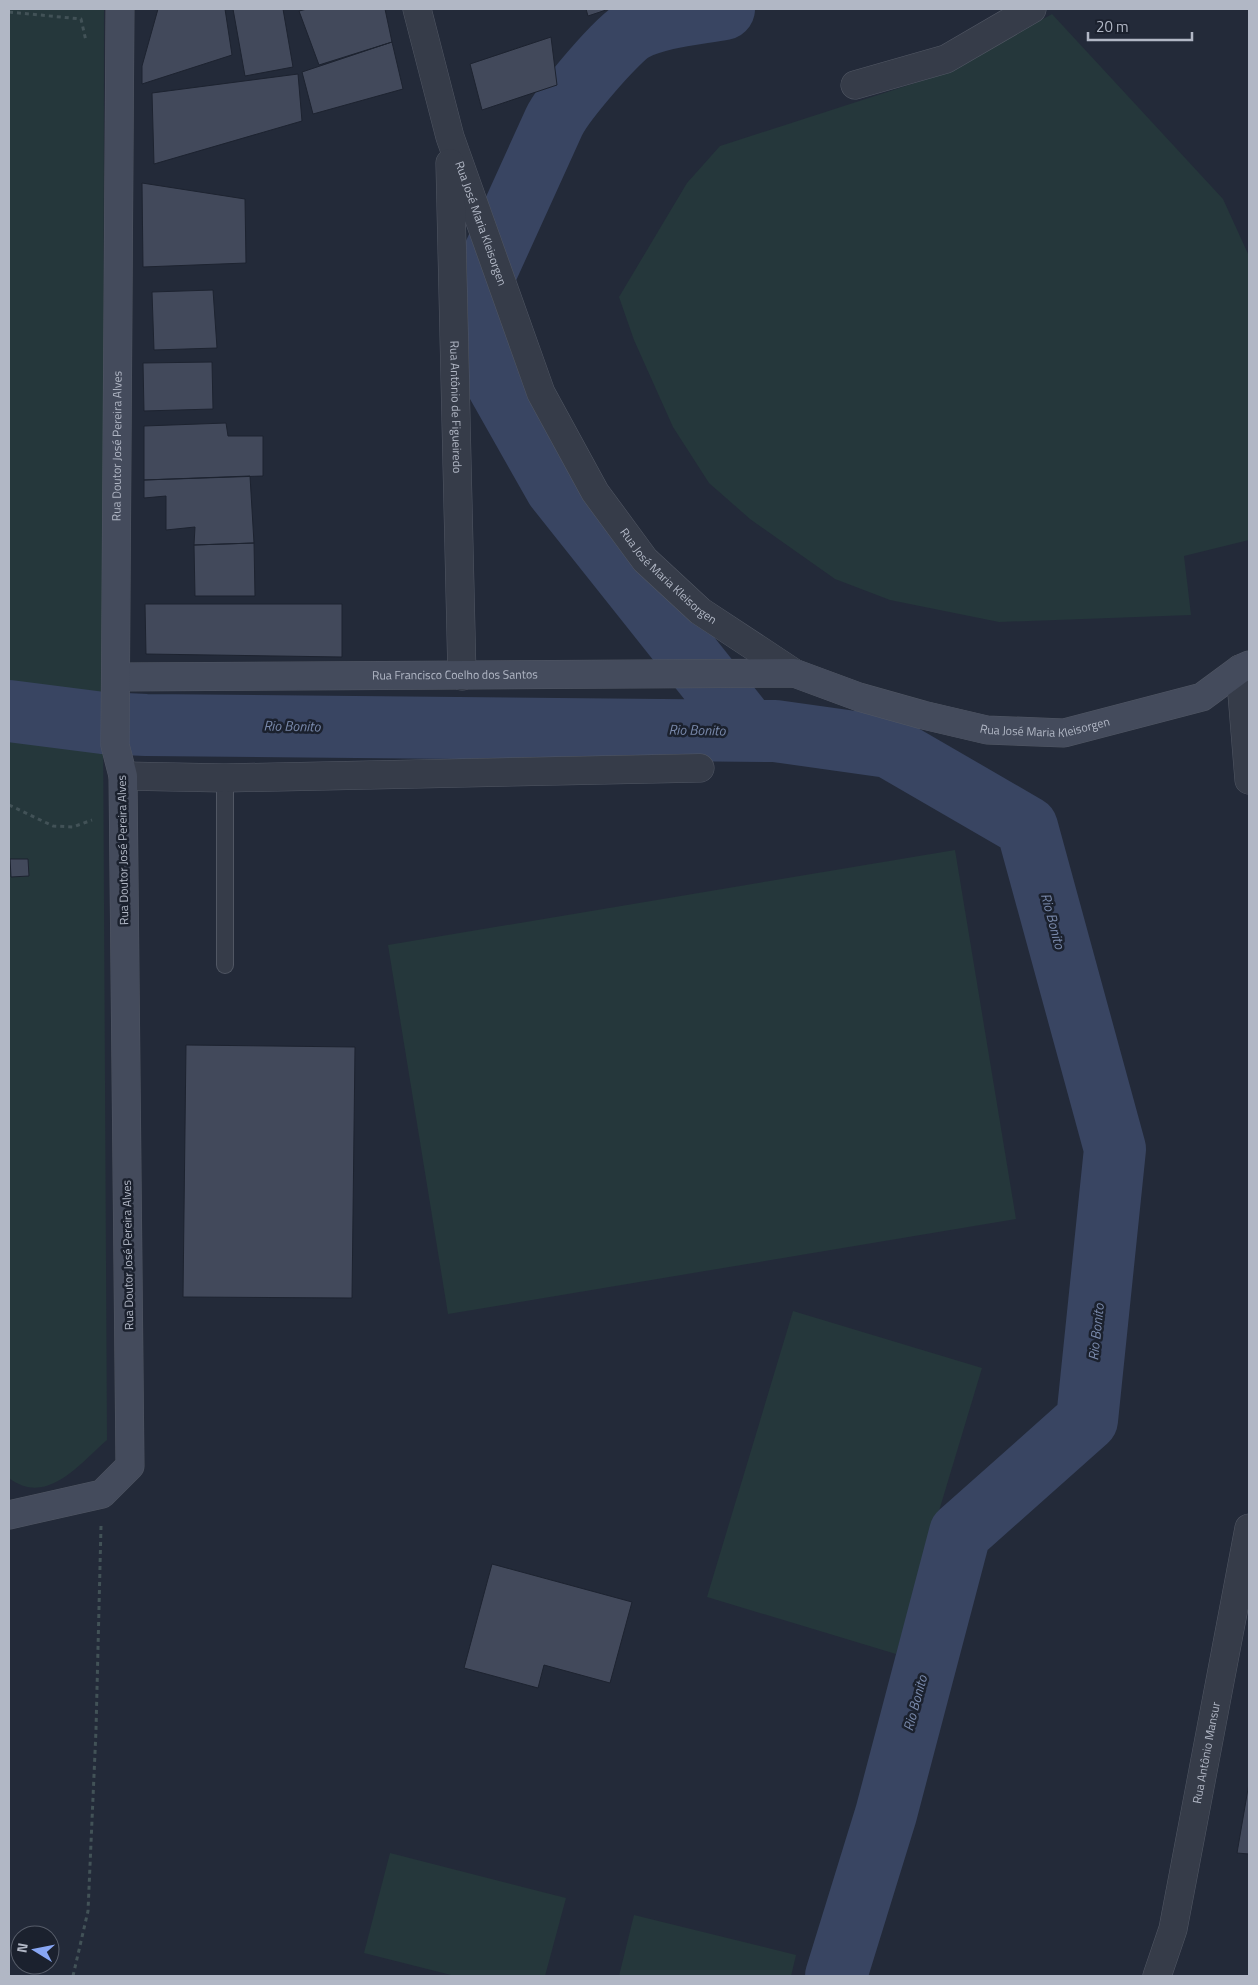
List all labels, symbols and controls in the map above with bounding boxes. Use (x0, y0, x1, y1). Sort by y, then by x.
scale bar (1088, 10, 1192, 42)
text: 20 m (1096, 15, 1129, 38)
street label: Rua José Maria Kleisorgen (450, 158, 512, 288)
street label: Rua Antônio de Figueiredo (445, 340, 467, 473)
street label: Rua Doutor José Pereira Alves (107, 370, 127, 521)
street label: Rua José Maria Kleisorgen (615, 524, 721, 629)
street label: Rua Francisco Coelho dos Santos (372, 665, 538, 684)
street label: Rua José Maria Kleisorgen (978, 711, 1112, 742)
water label: Rio Bonito (263, 715, 322, 737)
water label: Rio Bonito (668, 719, 727, 741)
street label: Rua Doutor José Pereira Alves (112, 774, 133, 925)
water label: Rio Bonito (1036, 891, 1071, 952)
street label: Rua Doutor José Pereira Alves (117, 1179, 138, 1330)
water label: Rio Bonito (1082, 1301, 1109, 1361)
water label: Rio Bonito (897, 1672, 932, 1733)
street label: Rua Antônio Mansur (1187, 1700, 1225, 1805)
north arrow (10, 1925, 60, 1975)
text: N (11, 1941, 33, 1954)

